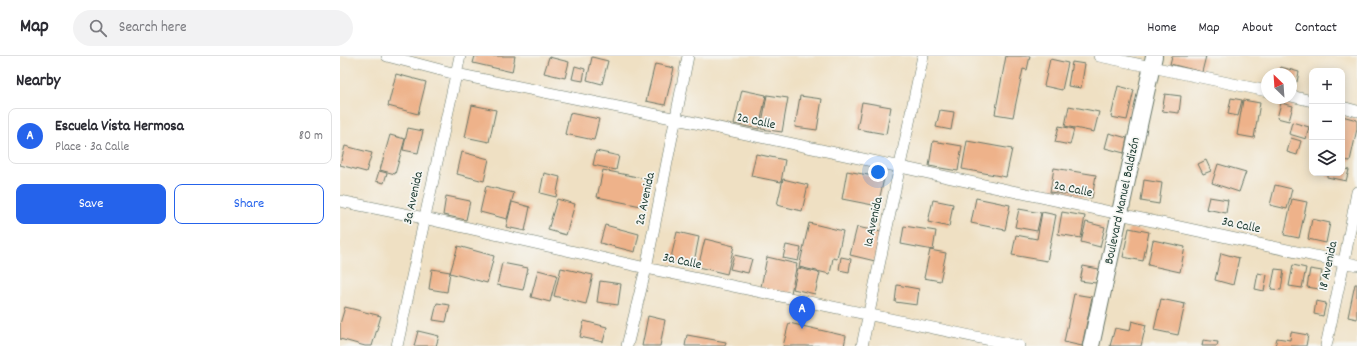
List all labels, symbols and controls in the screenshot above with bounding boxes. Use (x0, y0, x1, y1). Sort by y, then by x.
search box (73, 10, 353, 46)
text: Map (20, 14, 49, 41)
icon: search (87, 17, 109, 39)
text: Search here (119, 17, 187, 39)
text: Home (1147, 18, 1176, 38)
text: Map (1198, 18, 1220, 38)
text: About (1242, 18, 1273, 38)
text: Contact (1295, 18, 1337, 38)
north arrow (1261, 68, 1297, 104)
map controls (1309, 68, 1345, 176)
button: + (1309, 68, 1345, 104)
text: Nearby (16, 70, 60, 94)
button: − (1309, 104, 1345, 140)
street label: 2a Calle (735, 109, 777, 135)
text: Escuela Vista Hermosa (55, 116, 184, 138)
text: A (26, 127, 34, 146)
text: 80 m (299, 127, 323, 146)
street label: Boulevard Manuel Baldizón (1100, 136, 1146, 266)
text: Place · 3a Calle (55, 138, 129, 157)
button: layers (1309, 140, 1345, 176)
your location (868, 162, 888, 182)
street label: 3a Avenida (399, 169, 429, 226)
street label: 2a Avenida (631, 170, 661, 227)
street label: 2a Calle (1052, 177, 1094, 203)
button: Save (16, 184, 166, 224)
button: Share (174, 184, 324, 224)
street label: 1a Avenida (859, 194, 889, 249)
street label: 3a Calle (1220, 213, 1262, 239)
street label: 18 Avenida (1315, 239, 1344, 292)
street label: 3a Calle (661, 249, 703, 275)
pin: A (789, 296, 815, 329)

